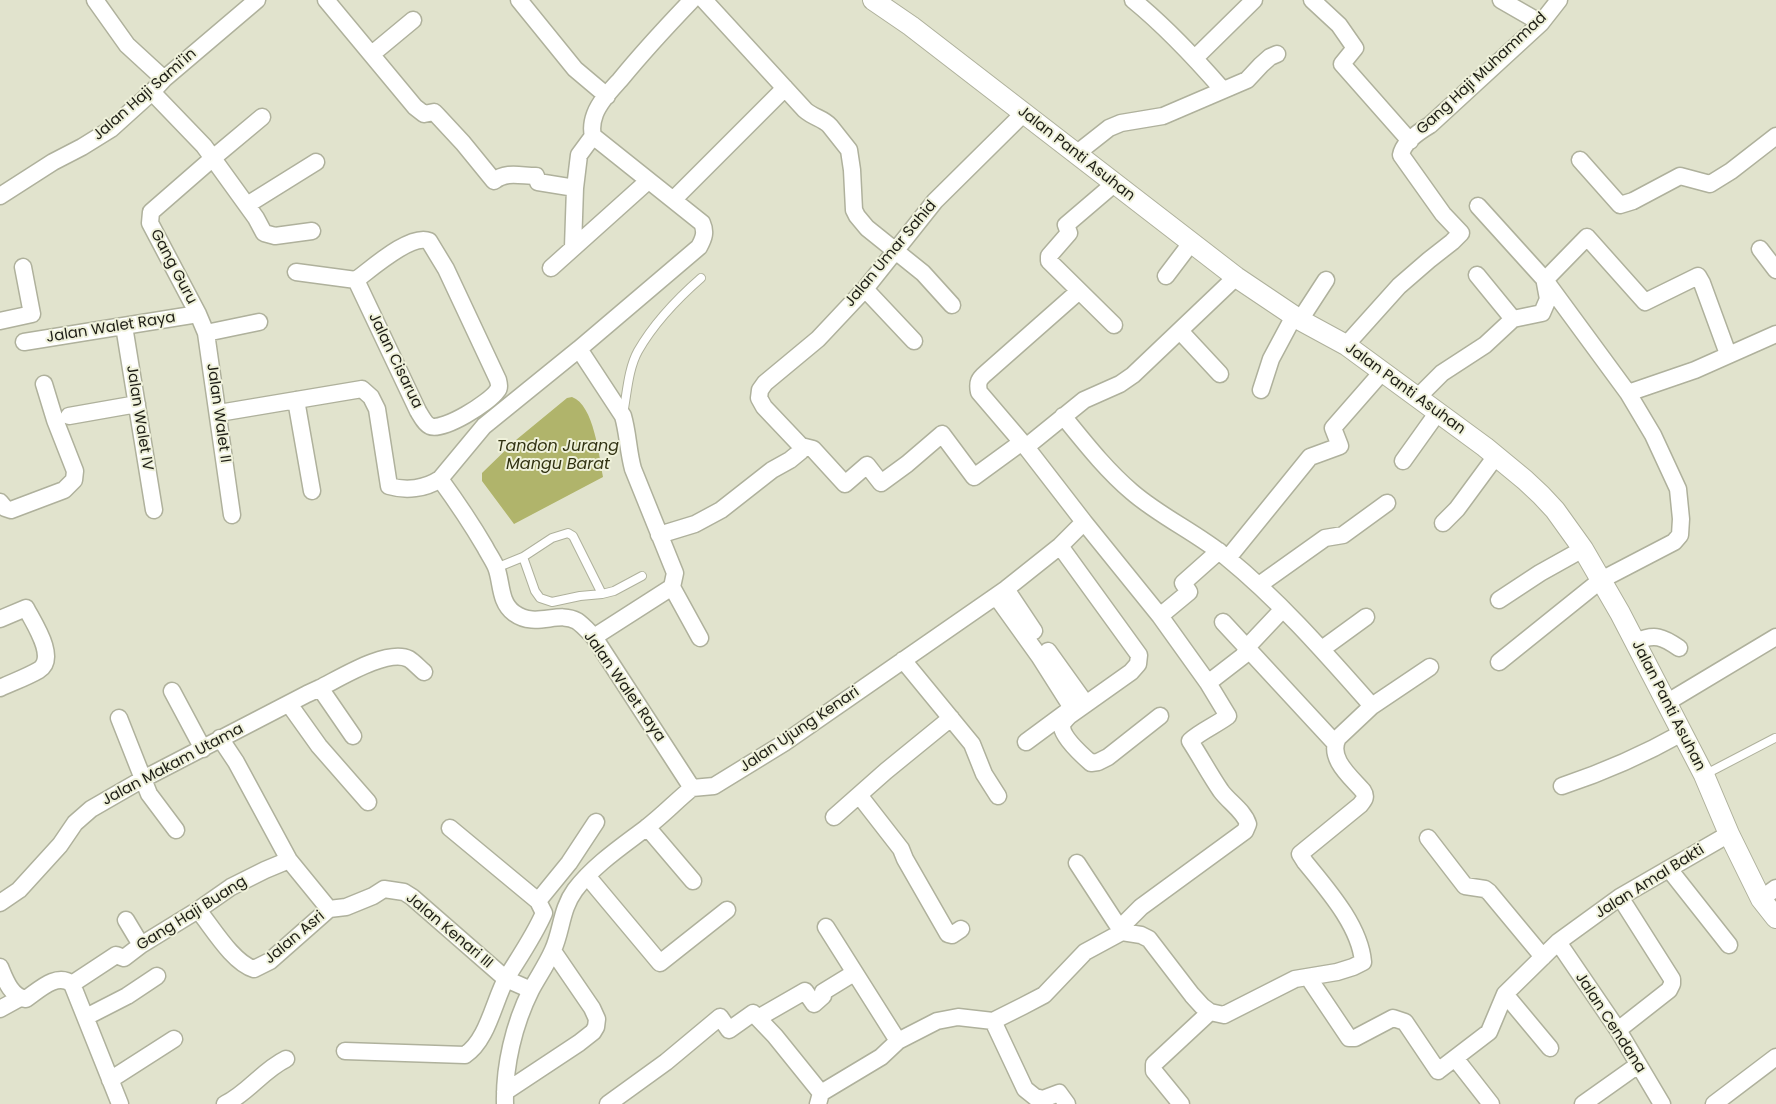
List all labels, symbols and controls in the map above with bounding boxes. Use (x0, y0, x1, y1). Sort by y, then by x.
street label: Gang Haji Muhammad (1413, 9, 1551, 139)
street label: Jalan Haji Sami'in (90, 45, 200, 145)
street label: Jalan Panti Asuhan (1014, 103, 1138, 205)
street label: Jalan Umar Sahid (841, 197, 941, 311)
street label: Gang Guru (146, 227, 200, 307)
street label: Jalan Walet Raya (45, 309, 177, 347)
street label: Jalan Cisarua (364, 310, 426, 412)
street label: Jalan Panti Asuhan (1341, 339, 1469, 439)
street label: Jalan Walet II (202, 362, 234, 464)
street label: Jalan Walet IV (122, 364, 156, 472)
water label: Tandon Jurang Mangu Barat (497, 437, 619, 475)
street label: Jalan Walet Raya (579, 628, 669, 746)
street label: Jalan Panti Asuhan (1627, 638, 1709, 774)
street label: Jalan Ujung Kenari (737, 683, 863, 777)
street label: Jalan Makam Utama (99, 720, 247, 810)
street label: Jalan Amal Bakti (1592, 841, 1708, 923)
street label: Gang Haji Buang (134, 873, 250, 955)
street label: Jalan Kenari III (402, 889, 496, 973)
street label: Jalan Asri (261, 908, 329, 968)
street label: Jalan Cendana (1571, 969, 1649, 1077)

